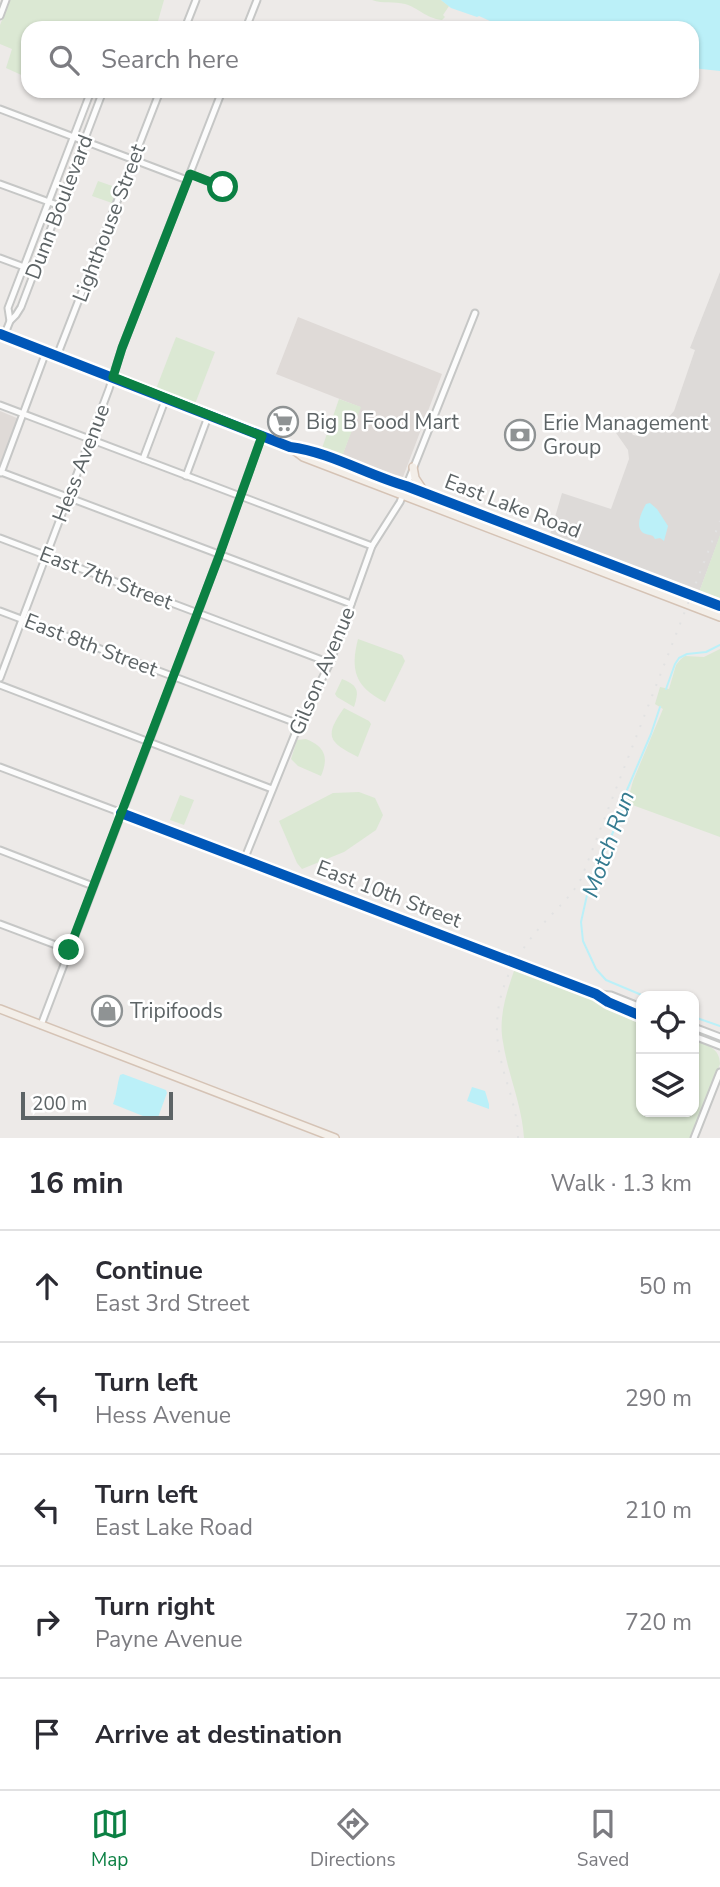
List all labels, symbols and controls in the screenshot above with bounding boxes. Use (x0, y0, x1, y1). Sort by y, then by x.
search box (21, 21, 699, 98)
icon: search (45, 41, 83, 79)
text: Search here (101, 42, 239, 77)
street label: Dunn Boulevard (19, 131, 99, 283)
street label: Lighthouse Street (66, 139, 152, 306)
route start (207, 171, 238, 202)
street label: Hess Avenue (46, 400, 116, 526)
supermarket icon: Big B Food Mart (266, 405, 300, 439)
place label: Big B Food Mart (306, 408, 460, 436)
place label: Erie Management Group (543, 409, 709, 461)
bank icon: Erie Management Group (503, 418, 537, 452)
street label: East Lake Road (441, 467, 585, 545)
street label: East 7th Street (35, 540, 177, 616)
street label: Gilson Avenue (282, 603, 362, 739)
street label: East 8th Street (20, 607, 162, 683)
water label: Motch Run (575, 787, 642, 902)
street label: East 10th Street (312, 853, 466, 935)
route end (53, 934, 84, 965)
map controls (636, 991, 699, 1117)
button: locate (636, 991, 699, 1054)
shop icon: Tripifoods (90, 994, 124, 1028)
place label: Tripifoods (130, 997, 223, 1025)
button: layers (636, 1054, 699, 1117)
scale bar (21, 1089, 173, 1121)
text: 200 m (32, 1091, 87, 1117)
text: 16 min (28, 1163, 124, 1204)
text: Walk · 1.3 km (550, 1168, 692, 1199)
text: Continue (95, 1253, 203, 1288)
icon: ahead (28, 1267, 66, 1305)
text: 50 m (639, 1271, 692, 1302)
text: East 3rd Street (95, 1288, 249, 1319)
text: Turn left (95, 1365, 198, 1400)
icon: left (28, 1379, 66, 1417)
text: 290 m (625, 1383, 692, 1414)
text: Hess Avenue (95, 1400, 231, 1431)
text: Turn left (95, 1477, 198, 1512)
icon: left (28, 1491, 66, 1529)
text: 210 m (625, 1495, 692, 1526)
text: East Lake Road (95, 1512, 253, 1543)
text: Turn right (95, 1589, 214, 1624)
icon: right (28, 1603, 66, 1641)
text: 720 m (625, 1607, 692, 1638)
text: Payne Avenue (95, 1624, 242, 1655)
icon: arrive (28, 1715, 66, 1753)
text: Arrive at destination (95, 1717, 342, 1752)
tab: Map (91, 1805, 129, 1873)
tab: Directions (310, 1805, 396, 1873)
tab: Saved (577, 1805, 629, 1873)

